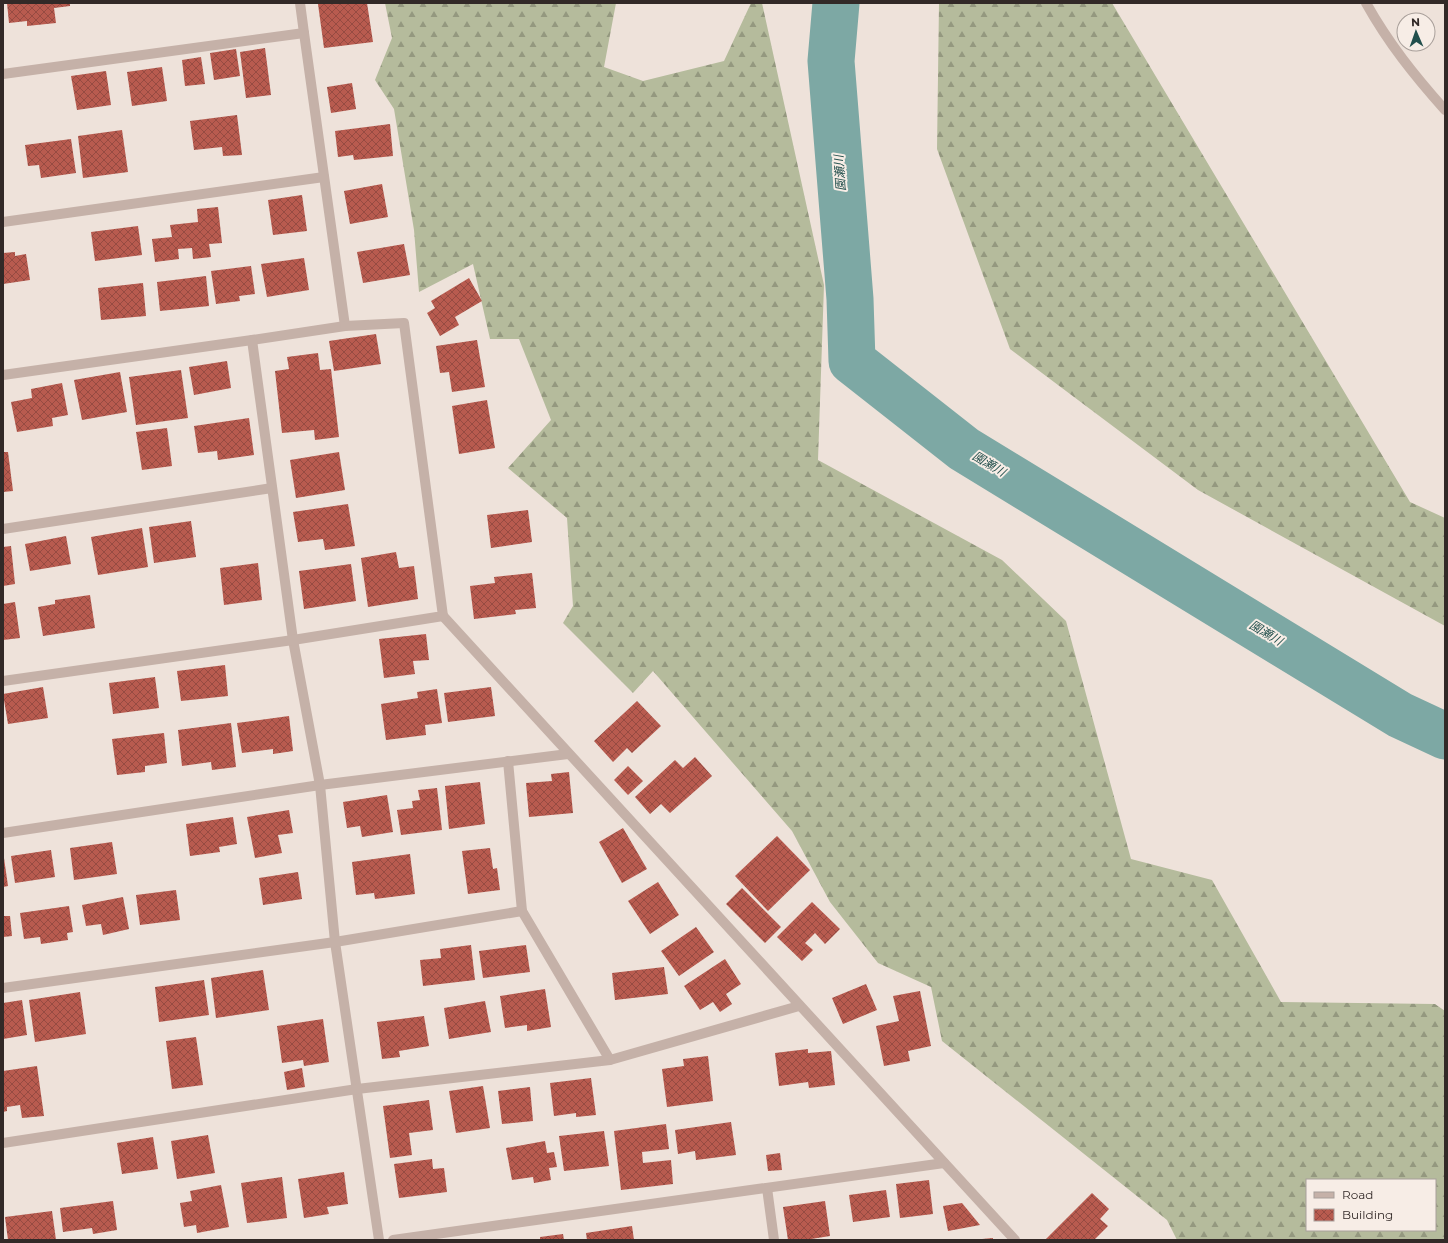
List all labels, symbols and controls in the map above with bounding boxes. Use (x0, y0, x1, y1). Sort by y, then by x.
north arrow (1396, 12, 1436, 52)
text: N (1411, 15, 1420, 29)
water label: 園瀬川 (831, 153, 848, 192)
water label: 園瀬川 (970, 448, 1010, 480)
water label: 園瀬川 (1247, 617, 1287, 649)
legend (1306, 1179, 1436, 1231)
text: Road (1342, 1187, 1373, 1202)
text: Building (1342, 1207, 1393, 1222)

